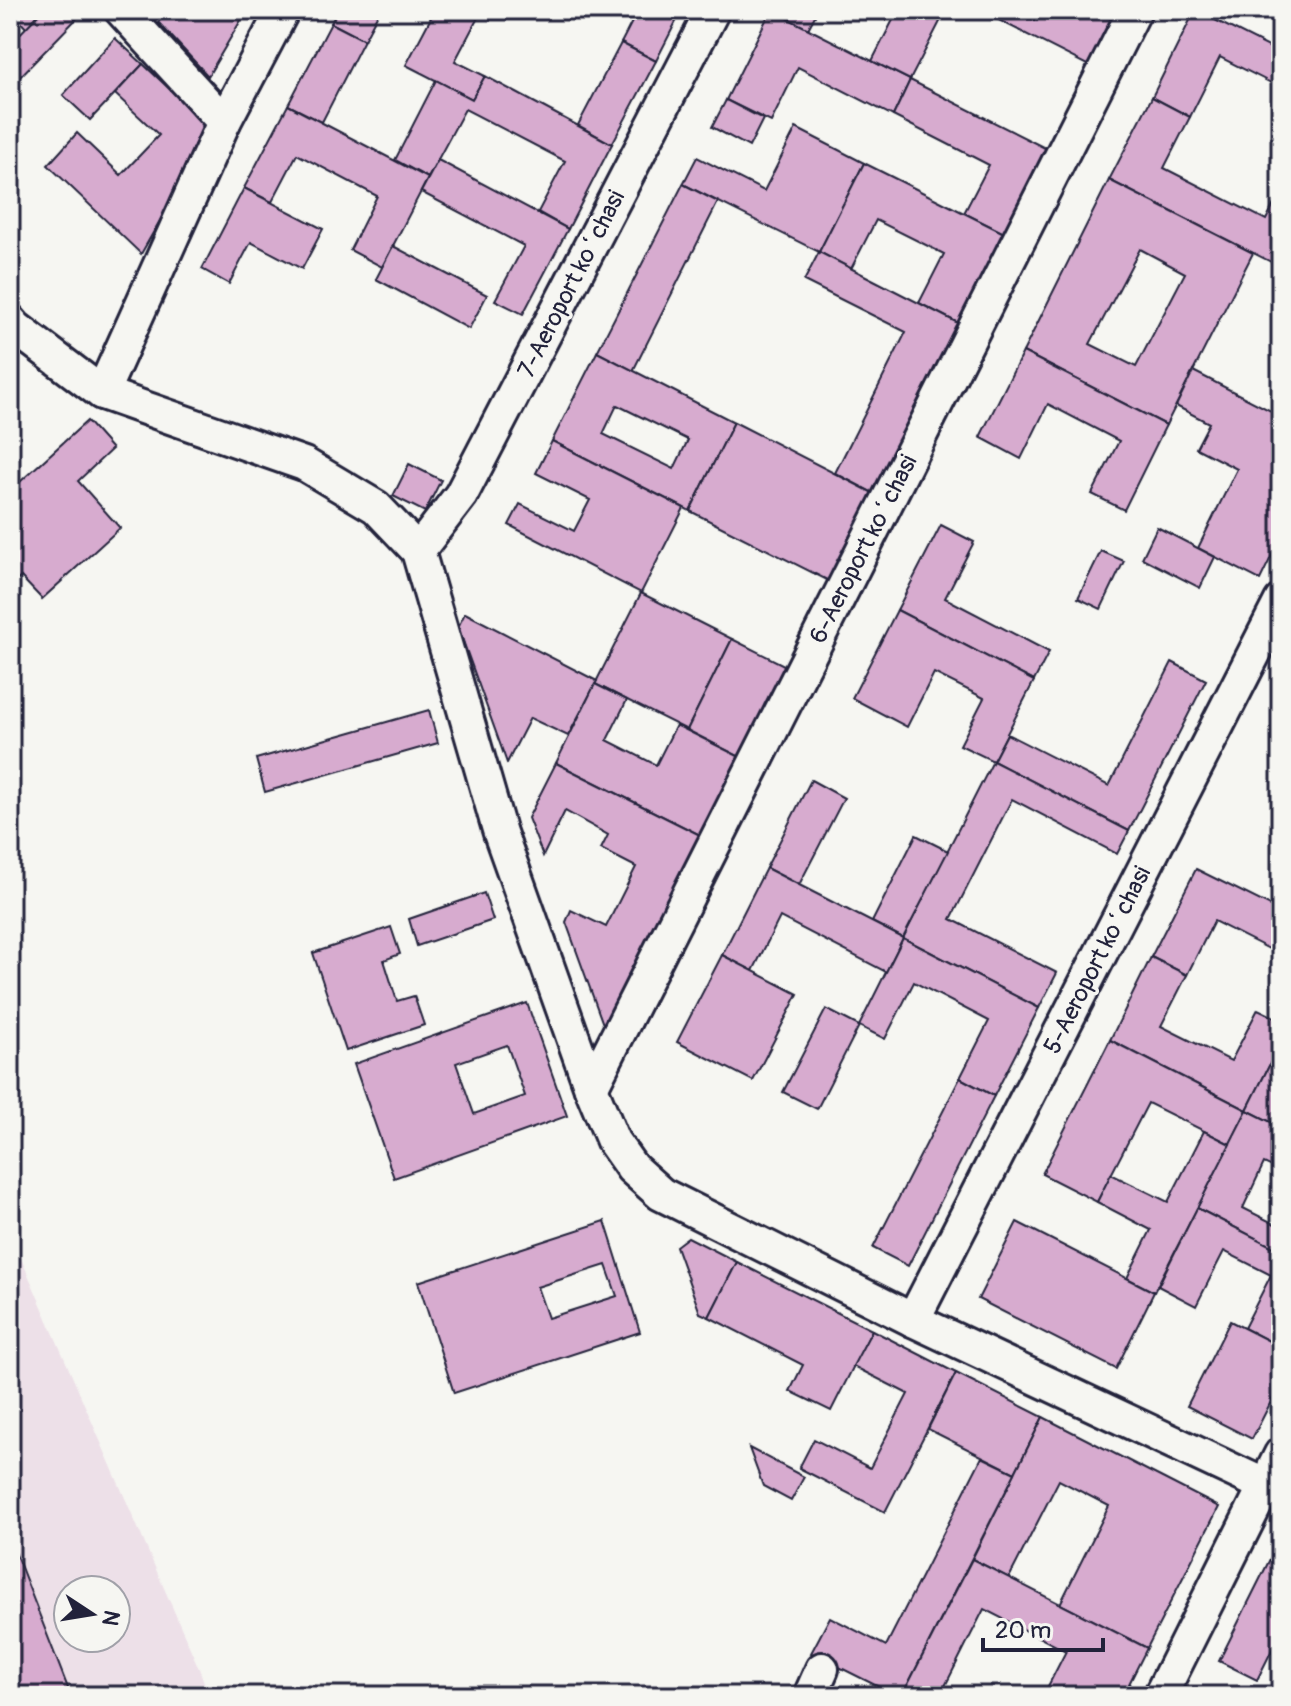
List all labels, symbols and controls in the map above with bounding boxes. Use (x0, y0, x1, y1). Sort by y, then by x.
street label: 7-Aeroport koʻchasi (512, 186, 631, 383)
street label: 6-Aeroport koʻchasi (803, 450, 923, 648)
street label: 5-Aeroport koʻchasi (1038, 862, 1157, 1059)
north arrow (52, 1574, 132, 1654)
scale bar (983, 1602, 1103, 1652)
text: N (95, 1608, 126, 1628)
text: 20 m (995, 1616, 1051, 1645)

